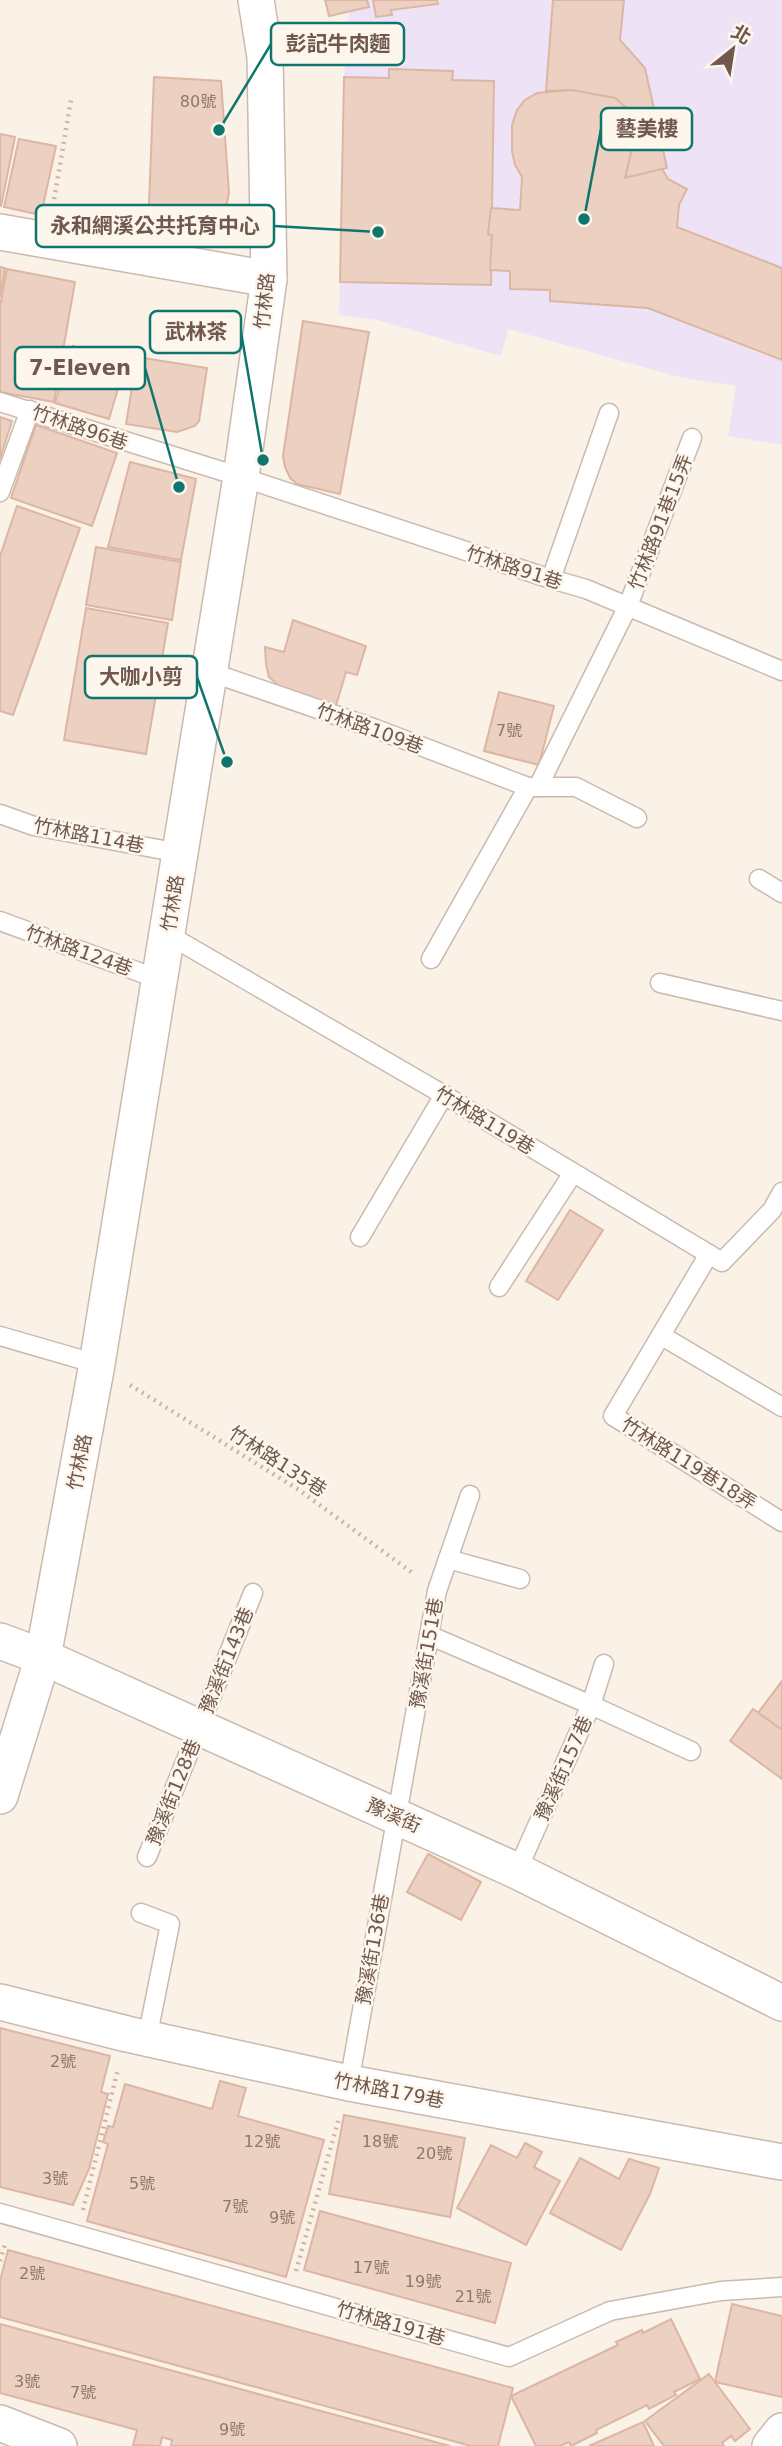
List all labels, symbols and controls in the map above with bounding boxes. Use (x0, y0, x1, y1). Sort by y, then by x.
north arrow (698, 14, 768, 84)
text: 北 (728, 20, 755, 49)
callout: 彭記牛肉麵 (271, 23, 404, 65)
text: 彭記牛肉麵 (286, 32, 391, 56)
house number: 80號 (180, 92, 216, 111)
callout: 藝美樓 (601, 108, 692, 150)
text: 藝美樓 (616, 117, 679, 141)
callout: 永和網溪公共托育中心 (36, 205, 274, 247)
text: 永和網溪公共托育中心 (50, 214, 260, 238)
street label: 竹林路 (250, 271, 278, 331)
callout: 武林茶 (150, 311, 241, 353)
text: 武林茶 (165, 320, 228, 344)
callout: 7-Eleven (15, 347, 145, 389)
text: 7-Eleven (29, 356, 131, 380)
street label: 竹林路96巷 (29, 400, 131, 454)
street label: 竹林路91巷15弄 (624, 451, 696, 593)
street label: 竹林路91巷 (463, 541, 565, 593)
callout: 大咖小剪 (85, 656, 197, 698)
text: 大咖小剪 (99, 665, 183, 689)
street label: 竹林路109巷 (313, 698, 427, 758)
house number: 7號 (496, 721, 522, 740)
street label: 竹林路114巷 (32, 813, 146, 857)
street label: 竹林路 (157, 873, 187, 933)
street label: 竹林路124巷 (22, 920, 136, 980)
street label: 竹林路119巷 (431, 1082, 539, 1158)
street label: 竹林路119巷18弄 (617, 1412, 761, 1514)
street label: 竹林路135巷 (225, 1421, 331, 1501)
street label: 竹林路 (63, 1432, 95, 1492)
street label: 豫溪街151巷 (405, 1596, 447, 1710)
street label: 豫溪街143巷 (195, 1604, 257, 1716)
street label: 豫溪街157巷 (530, 1712, 596, 1824)
street label: 豫溪街128巷 (142, 1736, 204, 1848)
street label: 豫溪街 (363, 1793, 425, 1837)
street label: 豫溪街136巷 (351, 1892, 393, 2006)
house number: 2號 (50, 2052, 76, 2071)
street label: 竹林路179巷 (332, 2068, 446, 2112)
house number: 12號 (244, 2132, 280, 2151)
house number: 18號 (362, 2132, 398, 2151)
house number: 20號 (416, 2144, 452, 2163)
house number: 3號 (42, 2169, 68, 2188)
house number: 5號 (129, 2174, 155, 2193)
house number: 7號 (222, 2197, 248, 2216)
house number: 9號 (269, 2208, 295, 2227)
house number: 17號 (353, 2258, 389, 2277)
house number: 2號 (19, 2264, 45, 2283)
house number: 19號 (405, 2272, 441, 2291)
house number: 21號 (455, 2287, 491, 2306)
street label: 竹林路191巷 (334, 2297, 448, 2349)
house number: 3號 (14, 2372, 40, 2391)
house number: 7號 (70, 2383, 96, 2402)
house number: 9號 (219, 2420, 245, 2439)

